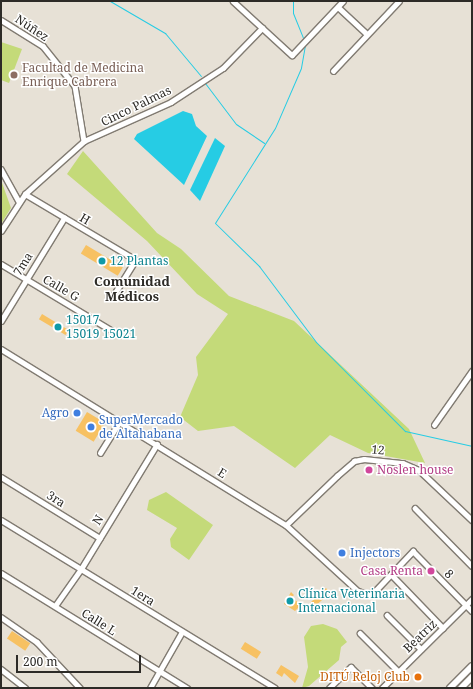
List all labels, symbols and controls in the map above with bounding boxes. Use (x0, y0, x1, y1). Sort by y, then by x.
street label: Núñez (13, 12, 51, 44)
place label: Facultad de Medicina Enrique Cabrera (22, 61, 144, 89)
marker: Facultad de Medicina Enrique Cabrera (9, 70, 19, 80)
street label: Cinco Palmas (99, 83, 173, 129)
street label: H (77, 210, 93, 228)
street label: 7ma (10, 250, 36, 278)
place label: 12 Plantas (110, 254, 168, 268)
marker: 12 Plantas (97, 256, 107, 266)
street label: Calle G (40, 272, 82, 304)
district label: Comunidad Médicos (94, 274, 170, 305)
place label: 15017 15019 15021 (66, 313, 136, 341)
marker: 15017 15019 15021 (53, 322, 63, 332)
place label: Agro (42, 406, 69, 420)
marker: Agro (72, 408, 82, 418)
place label: SuperMercado de Altahabana (99, 413, 183, 441)
marker: SuperMercado de Altahabana (86, 422, 96, 432)
street label: 12 (371, 442, 385, 458)
place label: Noslen house (377, 463, 453, 477)
street label: E (215, 465, 229, 481)
marker: Noslen house (364, 465, 374, 475)
street label: 3ra (44, 488, 68, 510)
street label: N (89, 512, 107, 528)
place label: Injectors (350, 546, 400, 560)
marker: Injectors (337, 548, 347, 558)
place label: Casa Renta (361, 564, 423, 578)
marker: Casa Renta (426, 566, 436, 576)
street label: 8 (442, 567, 456, 581)
street label: 1era (128, 583, 158, 609)
place label: Clínica Veterinaria Internacional (298, 587, 405, 615)
marker: Clínica Veterinaria Internacional (285, 596, 295, 606)
street label: Calle L (79, 606, 119, 638)
street label: Beatriz (400, 617, 440, 655)
scale bar (18, 647, 143, 673)
text: 200 m (23, 653, 58, 670)
place label: DITÚ Reloj Club (320, 670, 410, 684)
marker: DITÚ Reloj Club (413, 672, 423, 682)

